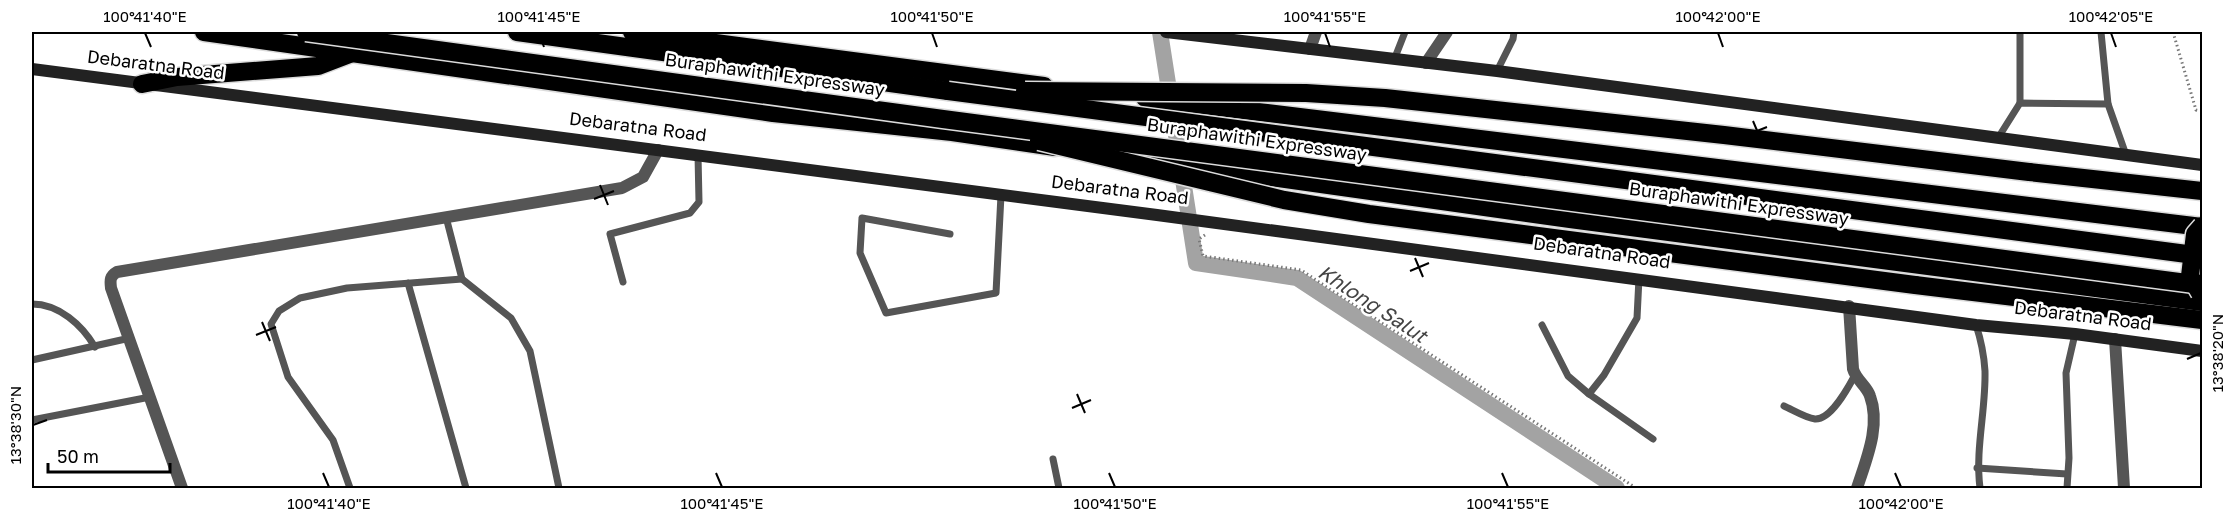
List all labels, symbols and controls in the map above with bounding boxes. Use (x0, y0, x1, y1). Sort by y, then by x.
text: 100°41'40"E (103, 7, 187, 25)
text: 100°41'45"E (498, 7, 580, 25)
text: 100°41'50"E (890, 7, 974, 25)
text: 100°41'55"E (1284, 7, 1366, 25)
text: 100°42'00"E (1675, 7, 1761, 25)
text: 100°42'05"E (2069, 7, 2153, 25)
street label: Debaratna Road (86, 45, 226, 83)
street label: Buraphawithi Expressway (664, 48, 886, 100)
street label: Debaratna Road (568, 107, 708, 145)
street label: Buraphawithi Expressway (1146, 113, 1368, 165)
street label: Debaratna Road (1050, 170, 1190, 208)
street label: Buraphawithi Expressway (1628, 177, 1850, 229)
street label: Debaratna Road (1532, 231, 1672, 273)
water label: Khlong Salut (1314, 259, 1433, 349)
street label: Debaratna Road (2013, 296, 2153, 334)
text: 13°38'20"N (2208, 314, 2226, 392)
text: 13°38'30"N (6, 386, 24, 464)
scale bar (48, 436, 170, 474)
text: 50 m (57, 445, 99, 467)
text: 100°41'40"E (287, 494, 371, 512)
text: 100°41'45"E (681, 494, 763, 512)
text: 100°41'50"E (1073, 494, 1157, 512)
text: 100°41'55"E (1467, 494, 1549, 512)
text: 100°42'00"E (1858, 494, 1944, 512)

